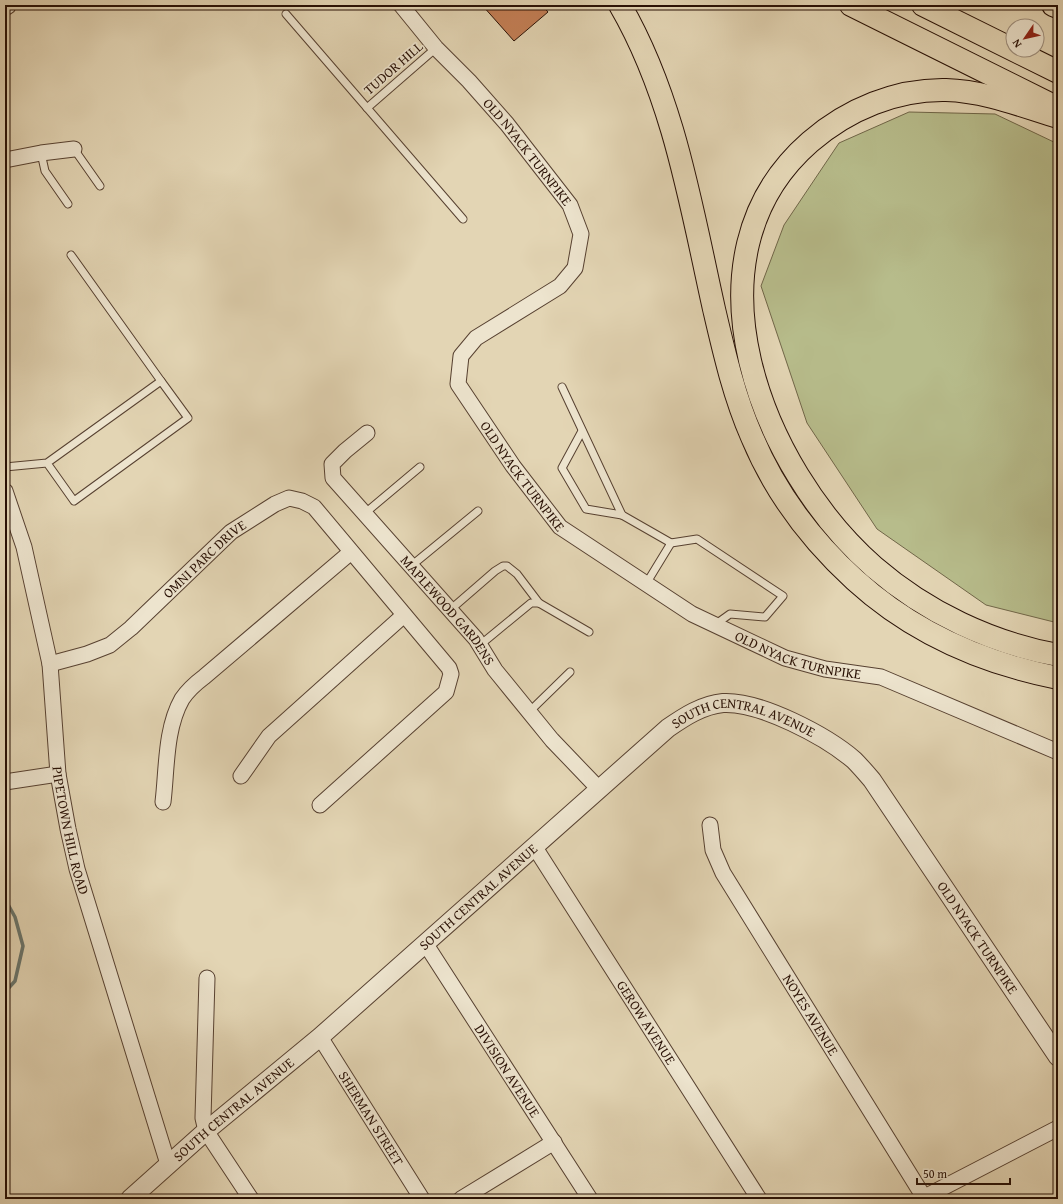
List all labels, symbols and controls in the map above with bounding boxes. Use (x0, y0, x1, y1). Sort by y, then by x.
north arrow (1005, 18, 1045, 58)
text: N (1008, 36, 1025, 51)
street label: TUDOR HILL (359, 37, 427, 99)
street label: OLD NYACK TURNPIKE (479, 94, 577, 210)
street label: OLD NYACK TURNPIKE (476, 417, 570, 535)
street label: OMNI PARC DRIVE (158, 515, 250, 603)
street label: MAPLEWOOD GARDENS (396, 551, 500, 669)
street label: OLD NYACK TURNPIKE (732, 626, 863, 684)
text: SOUTH CENTRAL AVENUE (667, 693, 819, 742)
street label: SOUTH CENTRAL AVENUE (667, 721, 819, 745)
street label: PIPETOWN HILL ROAD (47, 766, 94, 897)
street label: SOUTH CENTRAL AVENUE (414, 839, 542, 955)
street label: OLD NYACK TURNPIKE (933, 877, 1023, 998)
street label: NOYES AVENUE (778, 970, 844, 1059)
street label: GEROW AVENUE (612, 976, 681, 1068)
street label: DIVISION AVENUE (470, 1020, 545, 1121)
street label: SOUTH CENTRAL AVENUE (169, 1053, 298, 1166)
street label: SHERMAN STREET (334, 1067, 409, 1170)
scale bar (917, 1160, 1010, 1186)
text: 50 m (923, 1165, 947, 1182)

